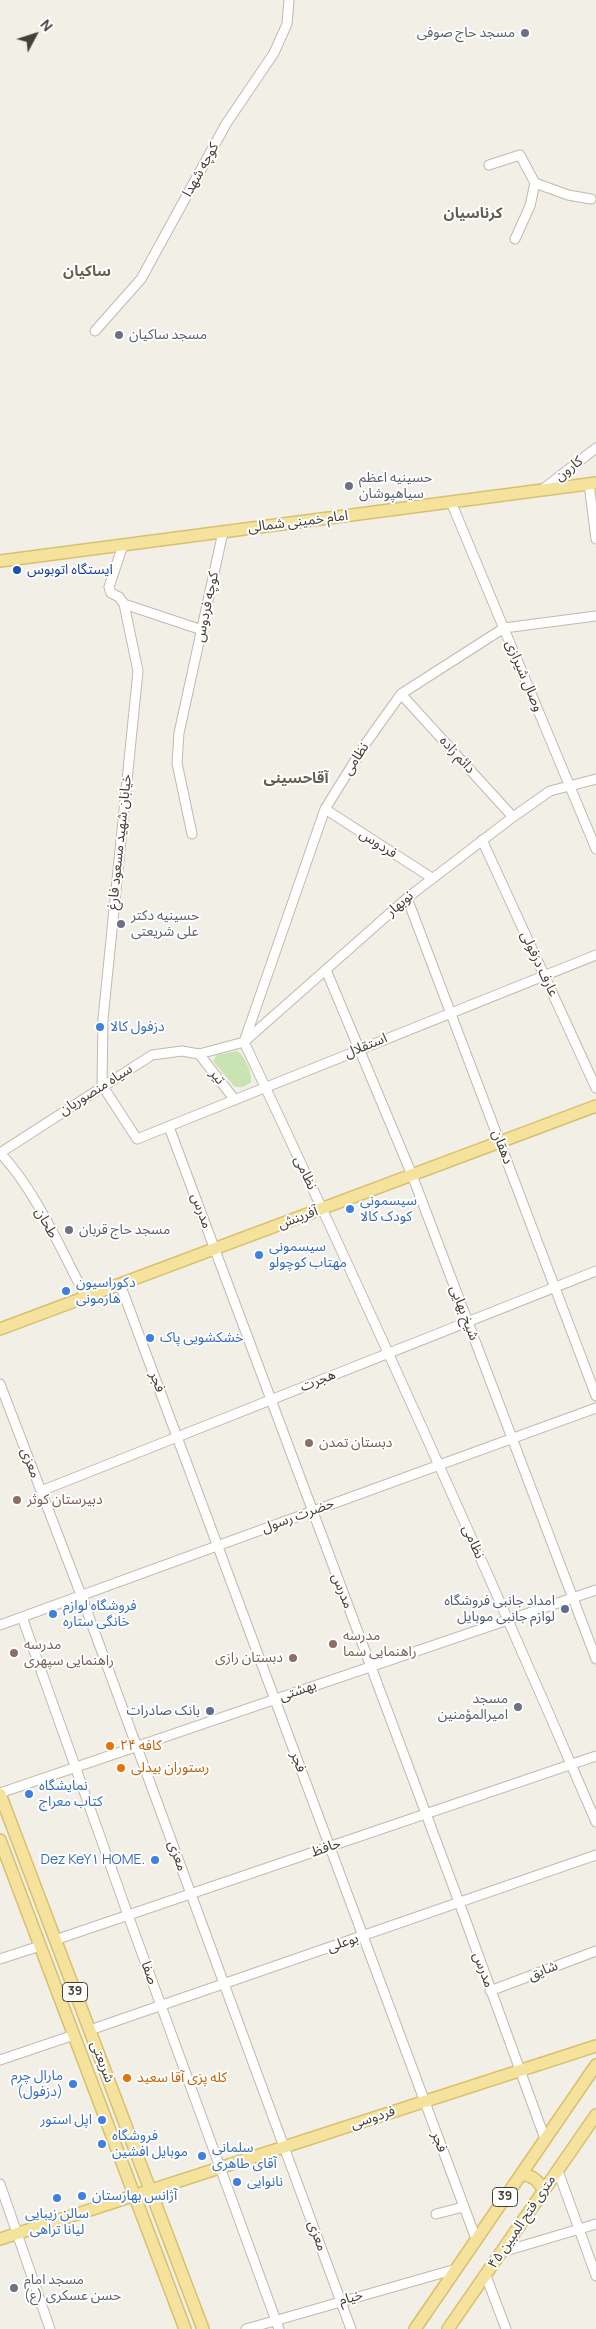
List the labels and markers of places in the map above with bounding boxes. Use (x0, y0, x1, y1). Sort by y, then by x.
place label: مسجد حاج صوفی (417, 25, 515, 41)
marker: مسجد حاج صوفی (519, 27, 531, 39)
place label: مسجد ساکیان (129, 327, 207, 343)
marker: مسجد ساکیان (113, 329, 125, 341)
place label: حسینیه اعظم سیاهپوشان (359, 470, 432, 502)
marker: حسینیه اعظم سیاهپوشان (343, 480, 355, 492)
place label: ایستگاه اتوبوس (27, 562, 113, 578)
marker: ایستگاه اتوبوس (11, 564, 23, 576)
place label: حسینیه دکتر علی شریعتی (131, 908, 199, 940)
marker: حسینیه دکتر علی شریعتی (115, 918, 127, 930)
place label: دزفول کالا (110, 1019, 165, 1035)
marker: دزفول کالا (94, 1021, 106, 1033)
place label: سیسمونی کودک کالا (360, 1193, 417, 1226)
marker: سیسمونی کودک کالا (344, 1203, 356, 1215)
place label: مسجد حاج قربان (79, 1222, 170, 1238)
marker: مسجد حاج قربان (63, 1224, 75, 1236)
place label: سیسمونی مهتاب کوچولو (269, 1239, 347, 1272)
marker: سیسمونی مهتاب کوچولو (253, 1249, 265, 1261)
place label: دکوراسیون هارمونی (76, 1275, 136, 1308)
marker: دکوراسیون هارمونی (60, 1285, 72, 1297)
place label: خشکشویی پاک (160, 1330, 244, 1346)
marker: خشکشویی پاک (144, 1332, 156, 1344)
place label: دبستان تمدن (319, 1435, 392, 1451)
marker: دبستان تمدن (303, 1437, 315, 1449)
place label: دبیرستان کوثر (27, 1492, 103, 1508)
marker: دبیرستان کوثر (11, 1494, 23, 1506)
place label: امداد جانبی فروشگاه لوازم جانبی موبایل (444, 1593, 555, 1625)
place label: فروشگاه لوازم خانگی ستاره (63, 1598, 137, 1630)
marker: امداد جانبی فروشگاه لوازم جانبی موبایل (559, 1603, 571, 1615)
marker: فروشگاه لوازم خانگی ستاره (47, 1608, 59, 1620)
place label: مدرسه راهنمایی سما (343, 1628, 417, 1660)
place label: مدرسه راهنمایی سپهری (24, 1637, 114, 1670)
marker: مدرسه راهنمایی سما (327, 1638, 339, 1650)
marker: مدرسه راهنمایی سپهری (8, 1647, 20, 1659)
place label: دبستان رازی (215, 1650, 283, 1666)
marker: دبستان رازی (287, 1652, 299, 1664)
place label: مسجد امیرالمؤمنین (438, 1691, 508, 1724)
marker: مسجد امیرالمؤمنین (512, 1701, 524, 1713)
place label: بانک صادرات (127, 1703, 200, 1719)
marker: بانک صادرات (204, 1705, 216, 1717)
place label: کافه ۲۴ (120, 1738, 162, 1754)
marker: کافه ۲۴ (104, 1740, 116, 1752)
place label: رستوران بیدلی (131, 1760, 209, 1776)
marker: رستوران بیدلی (115, 1762, 127, 1774)
place label: نمایشگاه کتاب معراج (39, 1778, 103, 1810)
marker: نمایشگاه کتاب معراج (23, 1788, 35, 1800)
place label: Dez KeY۱ HOME. (41, 1852, 145, 1868)
marker: Dez KeY۱ HOME. (149, 1854, 161, 1866)
place label: مارال چرم (دزفول) (11, 2068, 63, 2100)
place label: کله پزی آقا سعید (137, 2070, 227, 2086)
marker: کله پزی آقا سعید (121, 2072, 133, 2084)
marker: مارال چرم (دزفول) (67, 2078, 79, 2090)
place label: اپل استور (40, 2112, 92, 2128)
marker: اپل استور (96, 2114, 108, 2126)
place label: فروشگاه موبایل افشین (112, 2128, 188, 2160)
marker: فروشگاه موبایل افشین (96, 2138, 108, 2150)
place label: سلمانی آقای طاهری (212, 2140, 277, 2172)
marker: سلمانی آقای طاهری (196, 2150, 208, 2162)
place label: نانوایی (247, 2174, 283, 2190)
marker: نانوایی (231, 2176, 243, 2188)
place label: آژانس بهارستان (92, 2188, 177, 2204)
marker: آژانس بهارستان (76, 2190, 88, 2202)
marker: سالن زیبایی لیانا تراهی (51, 2192, 63, 2204)
place label: سالن زیبایی لیانا تراهی (25, 2206, 89, 2238)
place label: مسجد امام حسن عسکری (ع) (24, 2272, 121, 2304)
marker: مسجد امام حسن عسکری (ع) (8, 2282, 20, 2294)

